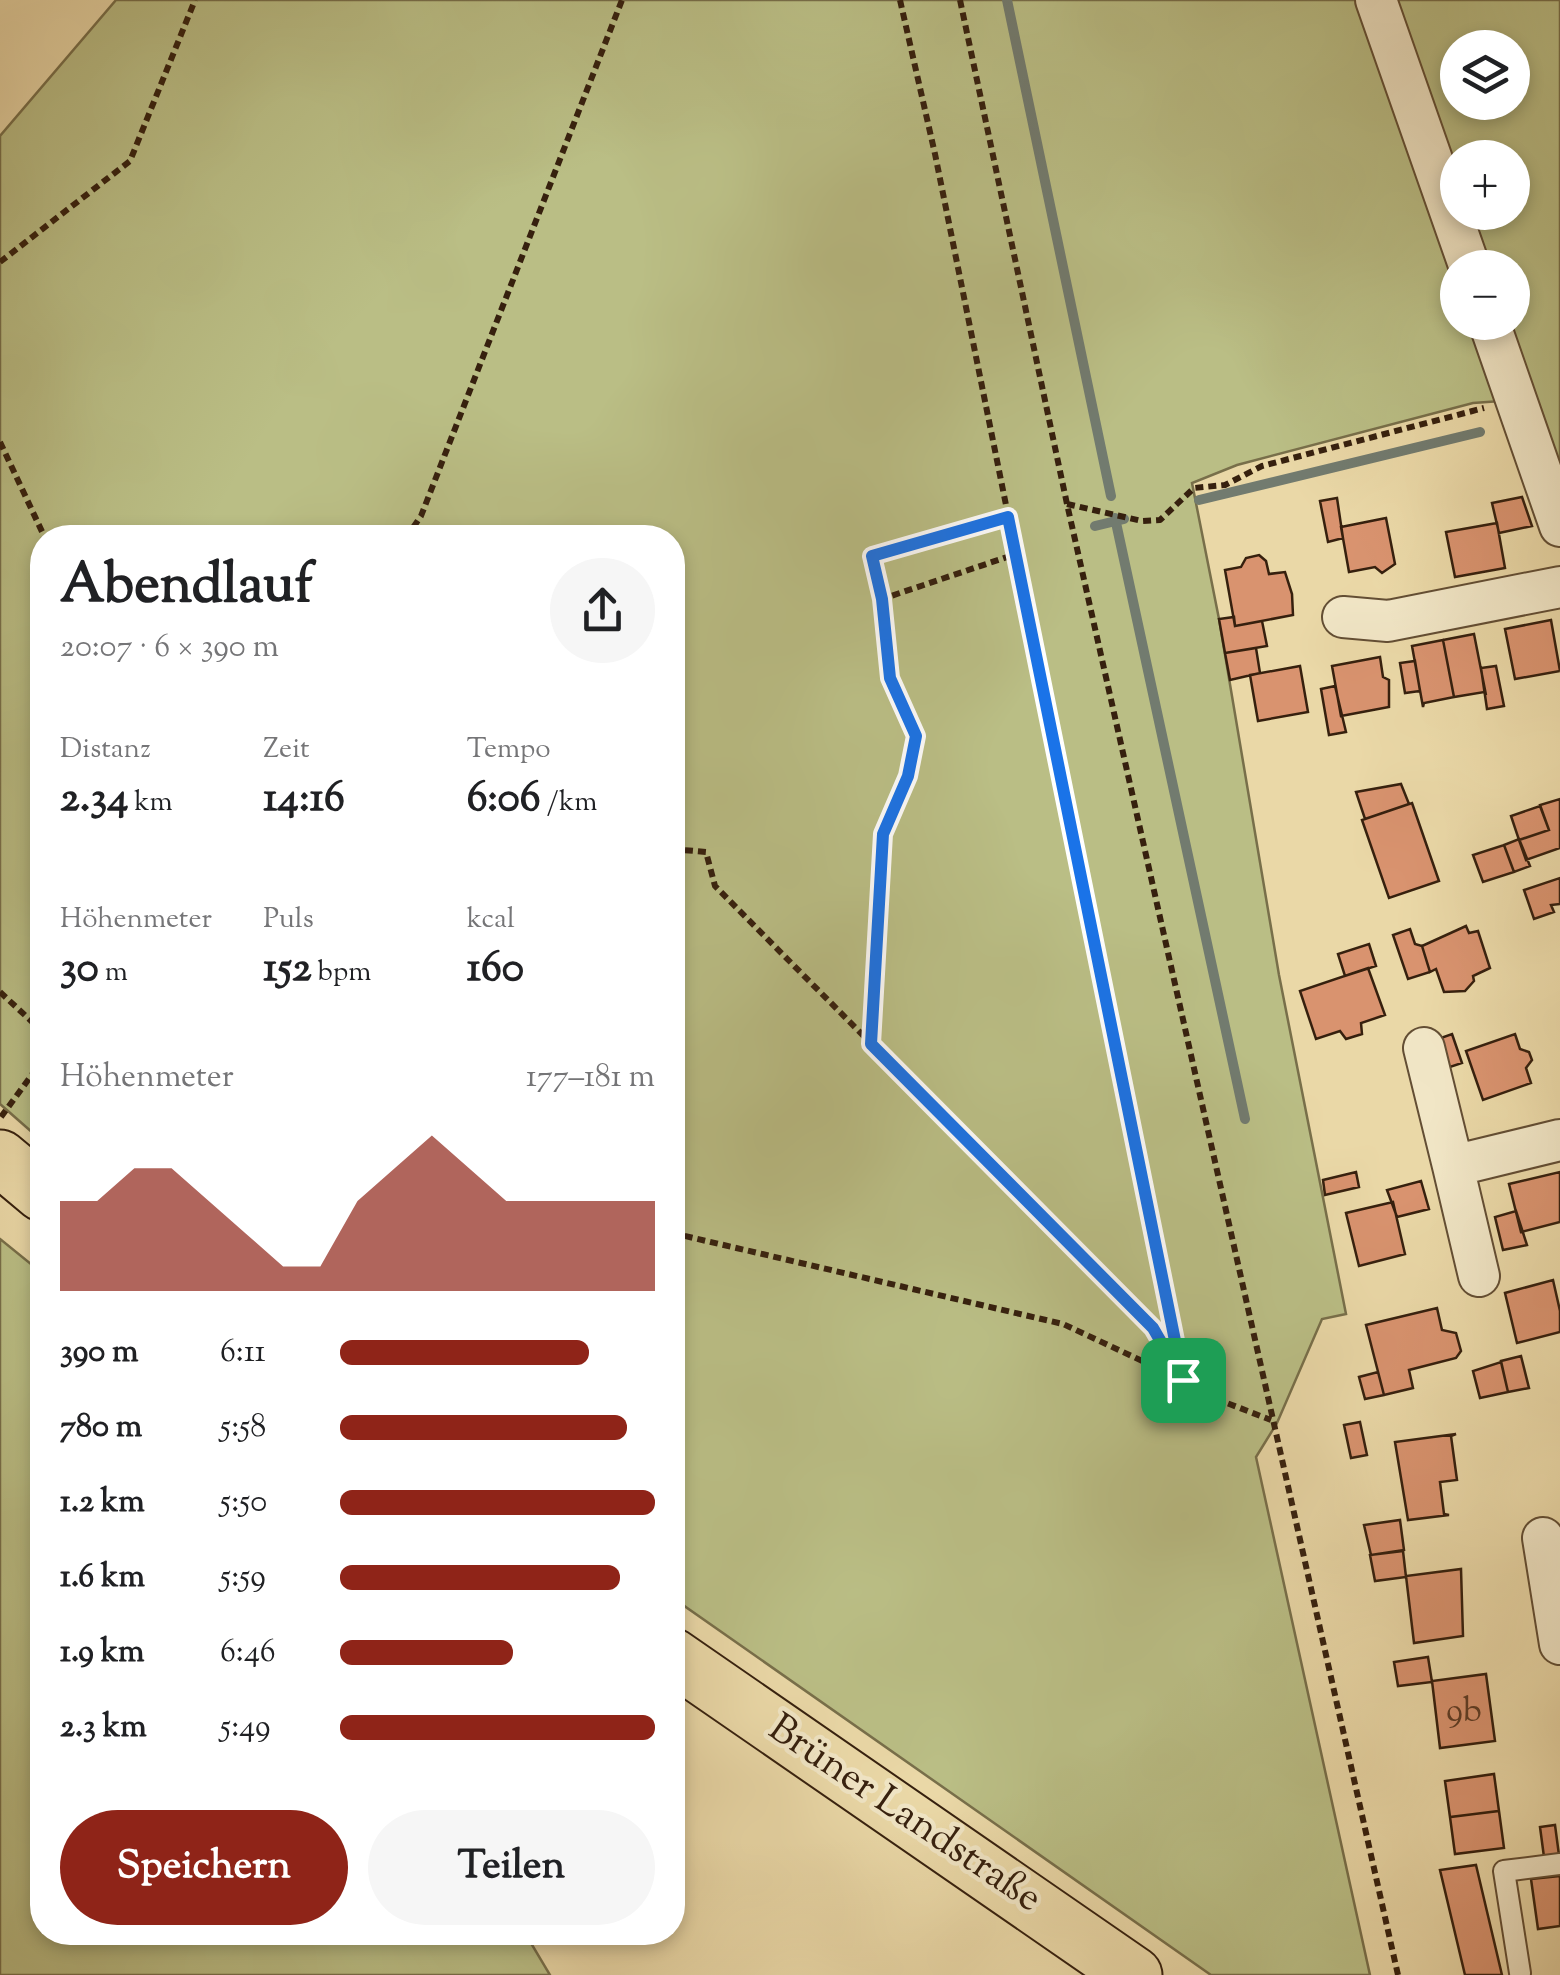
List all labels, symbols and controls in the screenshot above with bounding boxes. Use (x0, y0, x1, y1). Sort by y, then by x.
map controls (1440, 30, 1530, 340)
button: layers (1440, 30, 1530, 120)
button: + (1440, 140, 1530, 230)
button: − (1440, 250, 1530, 340)
text: Abendlauf (60, 548, 313, 627)
button: share (550, 558, 655, 663)
text: 20:07 · 6 × 390 m (60, 625, 279, 671)
text: Distanz (60, 730, 151, 770)
text: Zeit (263, 730, 310, 770)
text: Tempo (467, 730, 551, 770)
text: 2.34 (60, 770, 128, 830)
text: 14:16 (263, 770, 345, 830)
text: 6:06 (467, 770, 541, 830)
text: km (128, 783, 173, 823)
text: /km (541, 783, 597, 823)
text: Höhenmeter (60, 900, 212, 940)
text: Puls (263, 900, 314, 940)
text: kcal (467, 900, 515, 940)
text: 30 (60, 940, 99, 1000)
text: 152 (263, 940, 312, 1000)
text: 160 (467, 940, 524, 1000)
text: m (99, 953, 128, 993)
text: bpm (312, 953, 371, 993)
text: Höhenmeter (60, 1055, 234, 1101)
text: 177–181 m (526, 1055, 655, 1101)
text: 390 m (60, 1330, 138, 1376)
text: 6:11 (220, 1330, 266, 1376)
pin (1141, 1338, 1226, 1423)
icon: arrive (1156, 1353, 1211, 1408)
text: 780 m (60, 1405, 142, 1451)
text: 5:58 (220, 1405, 266, 1451)
text: 1.2 km (60, 1480, 145, 1526)
text: 5:50 (220, 1480, 267, 1526)
text: 1.6 km (60, 1555, 145, 1601)
text: 5:59 (220, 1555, 266, 1601)
text: 1.9 km (60, 1630, 145, 1676)
text: 6:46 (220, 1630, 276, 1676)
house number: 9b (1446, 1687, 1482, 1738)
street label: Brüner Landstraße (756, 1702, 1052, 1928)
text: 2.3 km (60, 1705, 147, 1751)
text: 5:49 (220, 1705, 271, 1751)
button: Speichern (60, 1810, 348, 1925)
button: Teilen (368, 1810, 655, 1925)

